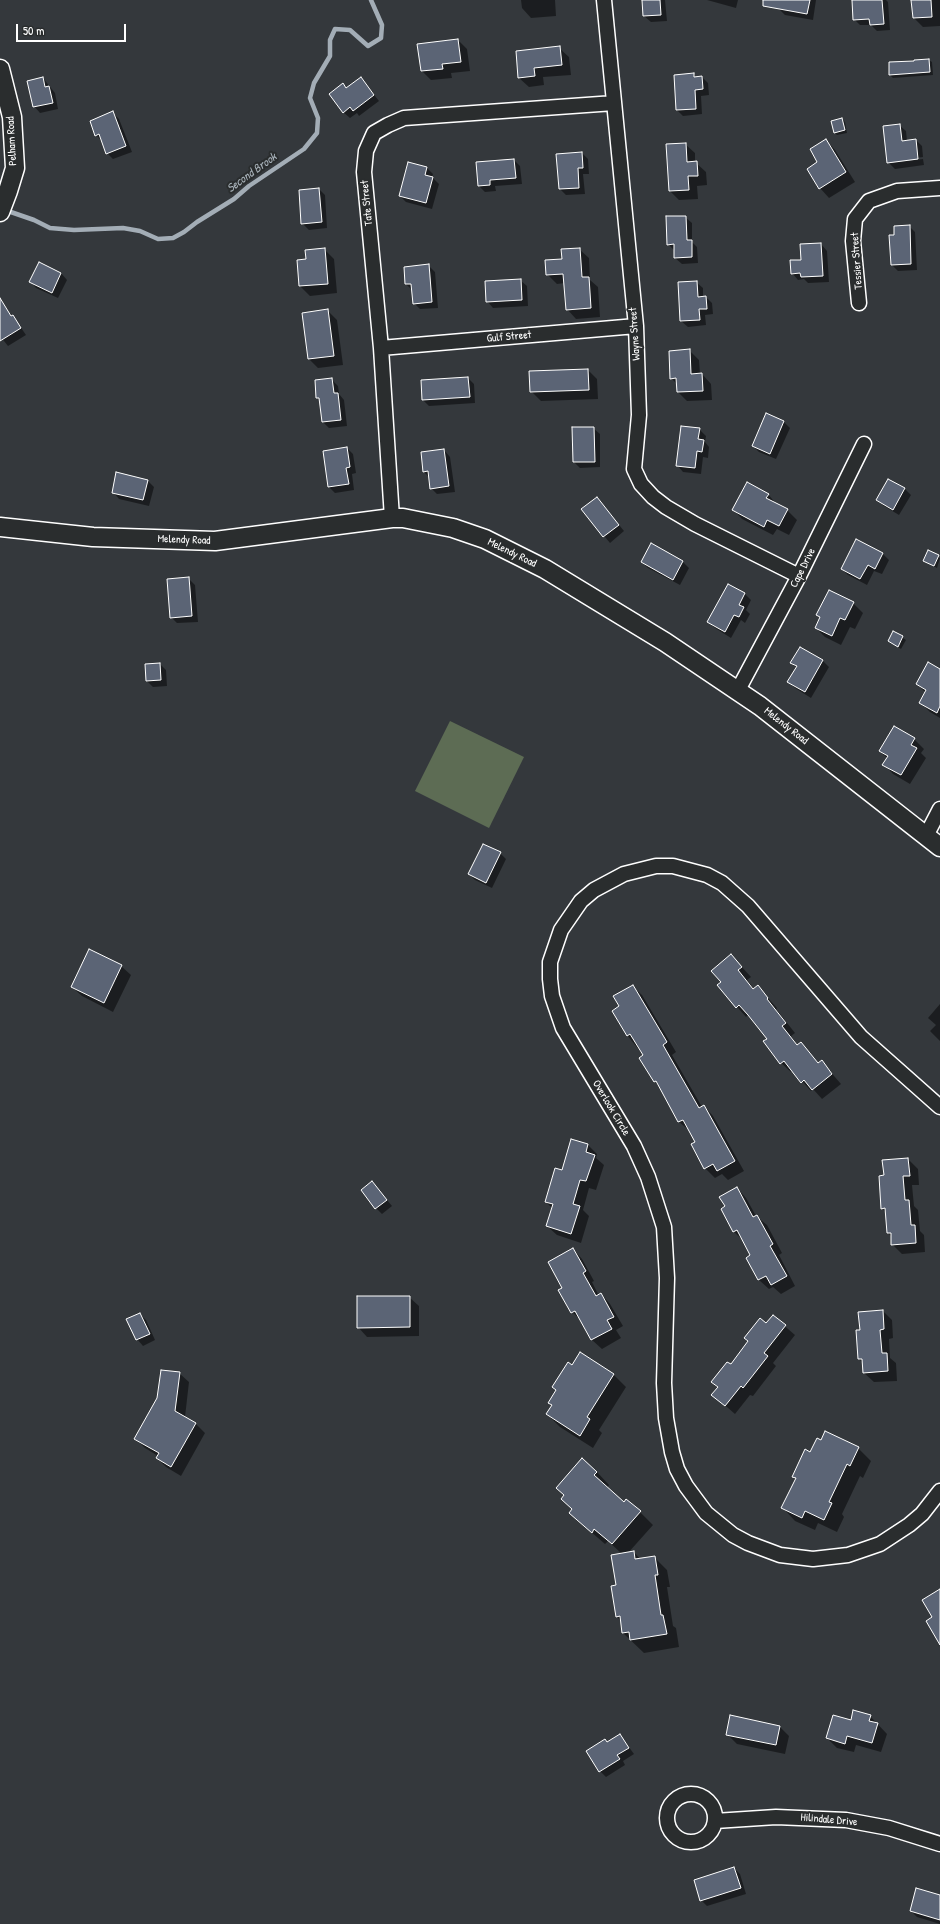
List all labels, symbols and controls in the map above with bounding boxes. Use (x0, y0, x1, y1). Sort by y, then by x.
scale bar (18, 16, 128, 42)
text: 50 m (23, 22, 44, 39)
street label: Pelham Road (4, 116, 20, 166)
water label: Second Brook (224, 150, 280, 196)
street label: Tate Street (358, 180, 376, 226)
street label: Tessier Street (848, 232, 866, 290)
street label: Wayne Street (627, 307, 643, 361)
street label: Gulf Street (486, 328, 532, 346)
street label: Melendy Road (157, 532, 211, 548)
street label: Melendy Road (485, 536, 539, 570)
street label: Cape Drive (787, 546, 819, 590)
street label: Melendy Road (761, 705, 811, 747)
street label: Overlook Circle (589, 1078, 633, 1138)
street label: Hilindale Drive (800, 1811, 858, 1829)

